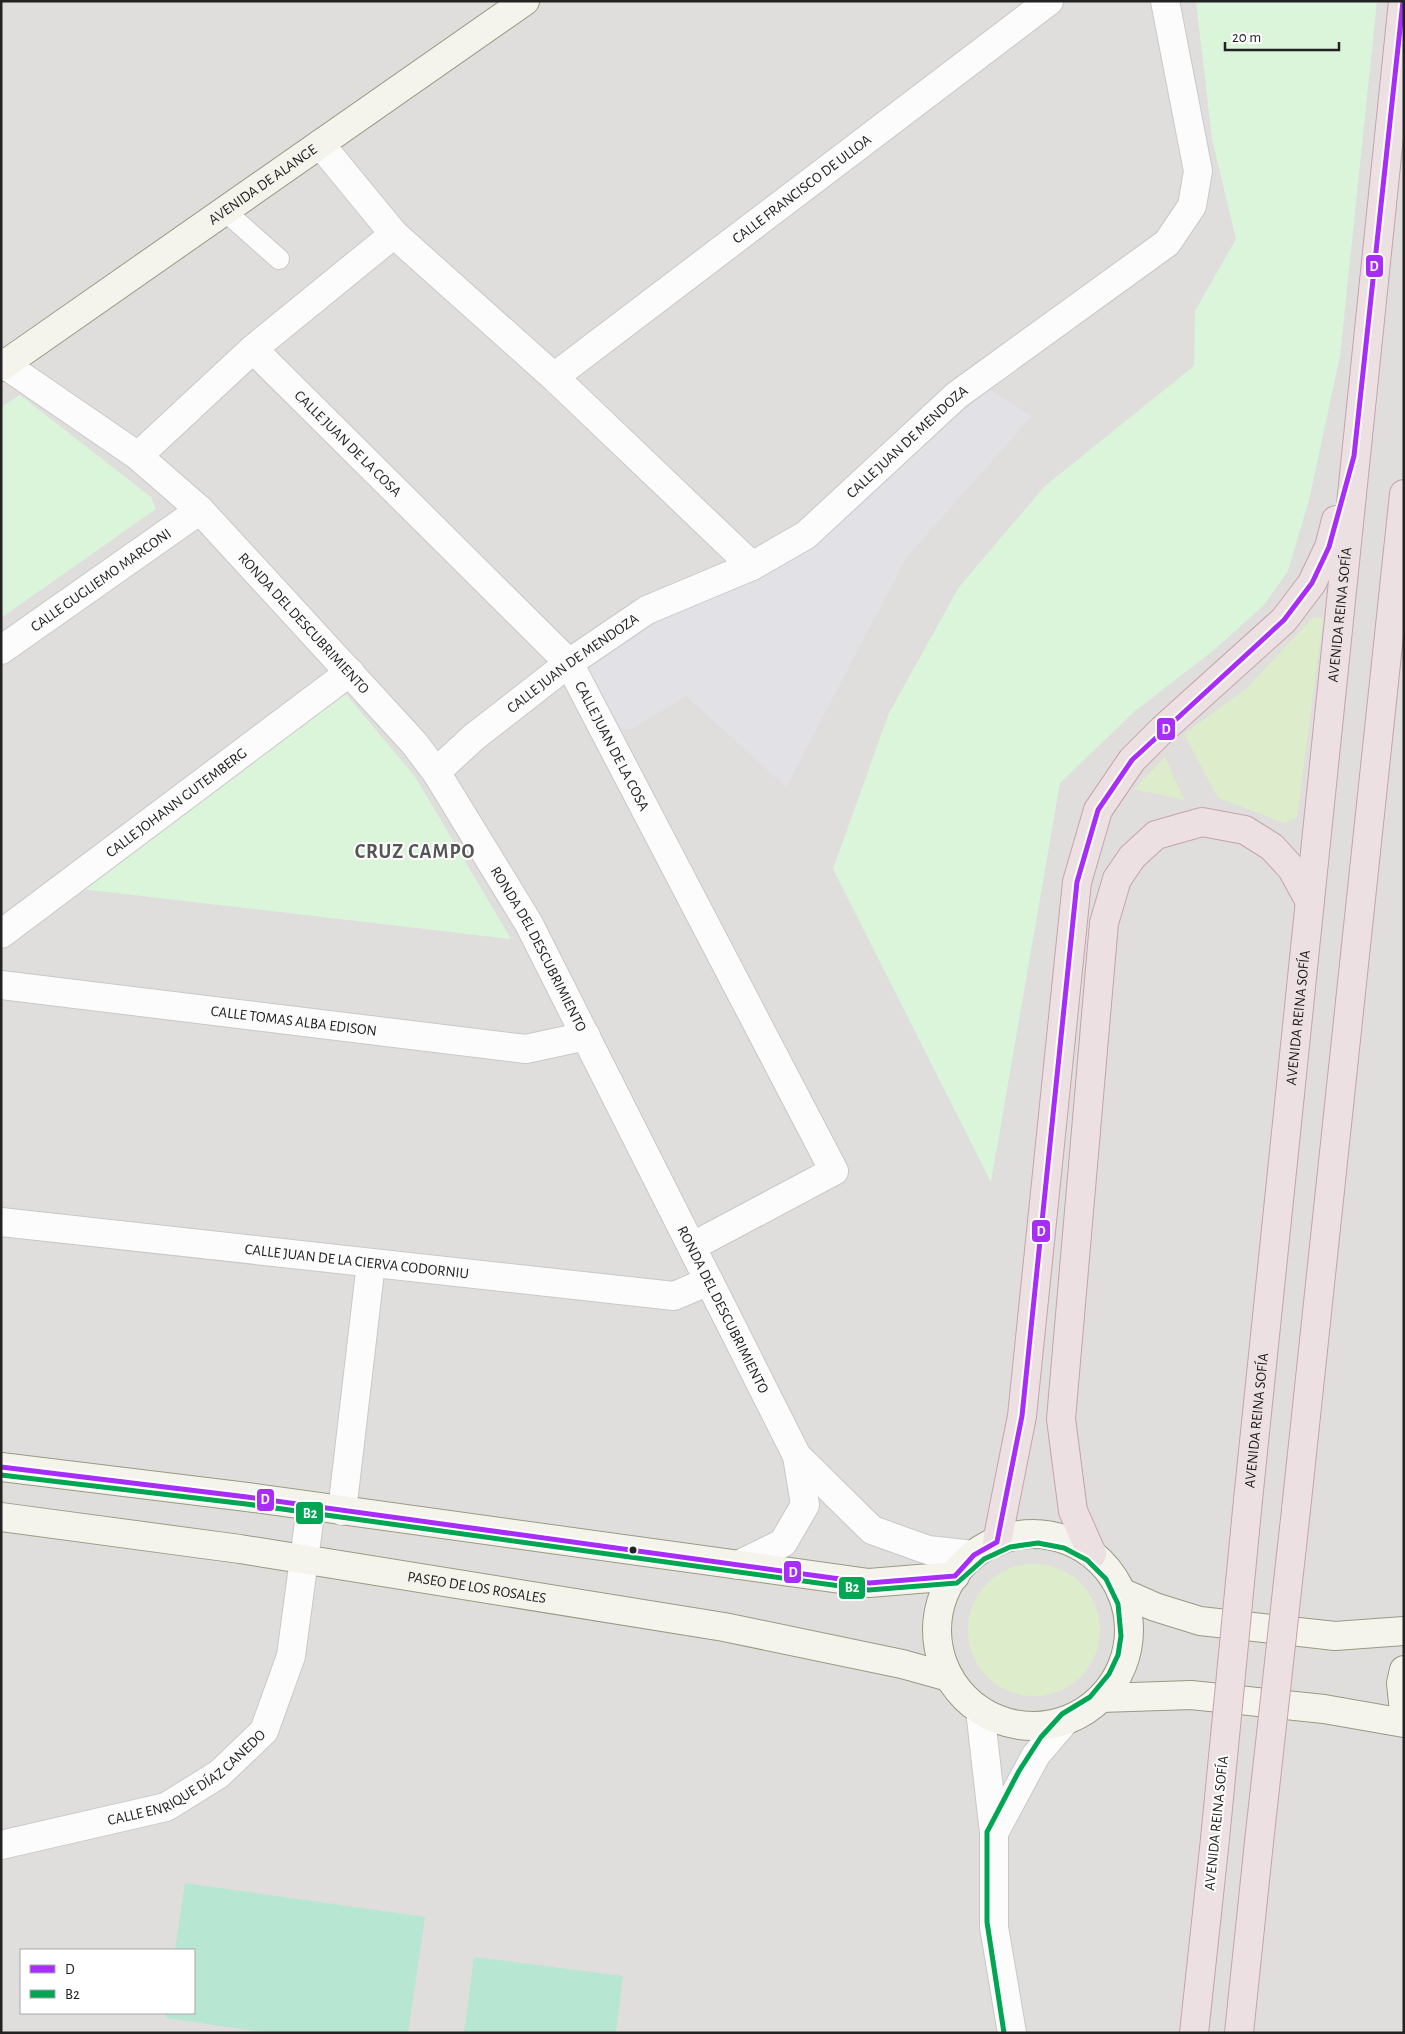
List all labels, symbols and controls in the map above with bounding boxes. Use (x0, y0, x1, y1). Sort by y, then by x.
scale bar (1225, 20, 1339, 52)
text: 20 m (1232, 30, 1261, 45)
street label: CALLE FRANCISCO DE ULLOA (730, 132, 874, 247)
street label: AVENIDA DE ALANGE (206, 142, 320, 228)
line badge: D (1365, 254, 1384, 278)
text: D (1369, 260, 1379, 274)
street label: CALLE JUAN DE MENDOZA (844, 383, 971, 501)
street label: CALLE JUAN DE LA COSA (291, 388, 404, 500)
street label: CALLE GUGLIEMO MARCONI (28, 526, 174, 635)
street label: AVENIDA REINA SOFÍA (1326, 546, 1355, 683)
street label: RONDA DEL DESCUBRIMIENTO (235, 550, 372, 697)
street label: CALLE JUAN DE MENDOZA (504, 611, 642, 716)
street label: CALLE JUAN DE LA COSA (572, 679, 652, 814)
line badge: D (1156, 717, 1176, 741)
text: D (1161, 723, 1171, 737)
street label: CALLE JOHANN GUTEMBERG (103, 745, 250, 861)
district label: CRUZ CAMPO (355, 842, 475, 862)
street label: RONDA DEL DESCUBRIMIENTO (488, 864, 589, 1034)
street label: AVENIDA REINA SOFÍA (1284, 949, 1313, 1086)
street label: CALLE TOMAS ALBA EDISON (210, 1004, 378, 1039)
line badge: D (1031, 1219, 1051, 1243)
street label: RONDA DEL DESCUBRIMIENTO (674, 1224, 771, 1396)
text: D (1036, 1225, 1046, 1239)
street label: CALLE JUAN DE LA CIERVA CODORNIU (244, 1242, 470, 1281)
street label: AVENIDA REINA SOFÍA (1242, 1352, 1271, 1489)
line badge: D (256, 1488, 275, 1512)
text: D (260, 1493, 270, 1507)
line badge: B2 (295, 1501, 324, 1525)
text: B2 (303, 1507, 318, 1521)
unlabelled marker (628, 1545, 638, 1555)
line badge: D (783, 1560, 802, 1584)
text: D (788, 1566, 798, 1580)
street label: PASEO DE LOS ROSALES (406, 1569, 547, 1606)
line badge: B2 (838, 1576, 866, 1600)
text: B2 (845, 1581, 860, 1595)
street label: CALLE ENRIQUE DÍAZ CANEDO (106, 1727, 268, 1828)
street label: AVENIDA REINA SOFÍA (1200, 1754, 1231, 1891)
legend (20, 1949, 195, 2014)
text: D (65, 1962, 75, 1977)
text: B2 (65, 1987, 80, 2002)

